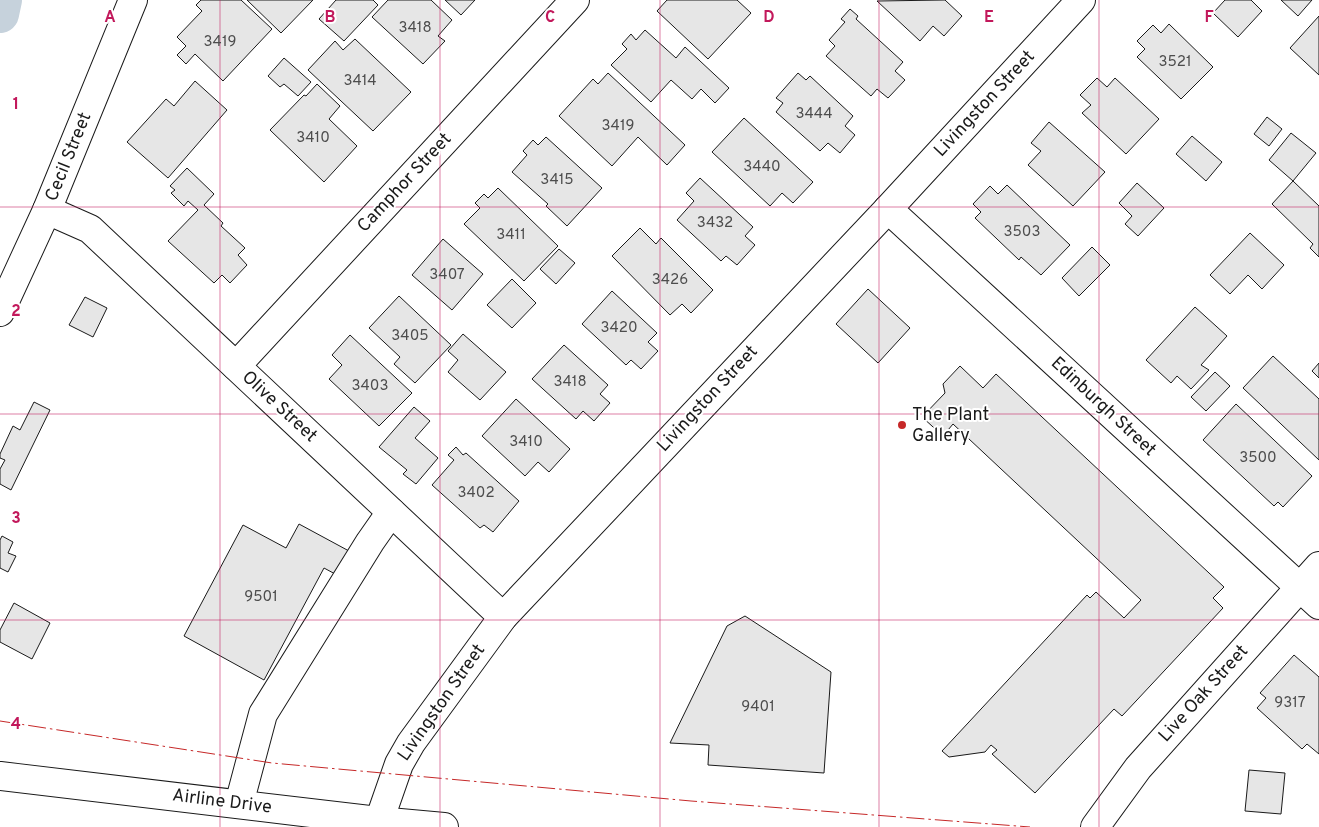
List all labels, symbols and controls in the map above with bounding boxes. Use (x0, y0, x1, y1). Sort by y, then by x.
text: A (104, 8, 116, 28)
text: B (324, 8, 336, 28)
text: C (545, 8, 555, 28)
text: D (763, 8, 775, 28)
text: E (984, 8, 994, 28)
text: F (1204, 8, 1214, 28)
house number: 3418 (398, 19, 432, 38)
house number: 3419 (204, 33, 236, 52)
street label: Livingston Street (930, 46, 1040, 162)
house number: 3521 (1158, 53, 1192, 72)
house number: 3414 (344, 72, 376, 91)
text: 1 (13, 95, 19, 115)
house number: 3444 (796, 105, 832, 124)
street label: Cecil Street (41, 109, 97, 205)
house number: 3419 (602, 117, 634, 136)
street label: Camphor Street (353, 128, 457, 238)
house number: 3410 (296, 129, 330, 148)
house number: 3440 (743, 158, 781, 177)
house number: 3415 (540, 171, 574, 190)
house number: 3432 (697, 214, 733, 233)
house number: 3503 (1004, 223, 1040, 242)
house number: 3411 (496, 226, 526, 245)
house number: 3407 (429, 266, 465, 285)
house number: 3426 (652, 271, 688, 290)
text: 2 (11, 302, 21, 322)
house number: 3420 (600, 319, 638, 338)
house number: 3405 (391, 327, 429, 346)
street label: Livingston Street (653, 341, 763, 457)
street label: Edinburgh Street (1045, 352, 1161, 462)
street label: Olive Street (236, 366, 322, 448)
house number: 3418 (553, 373, 587, 392)
house number: 3403 (351, 377, 389, 396)
place label: The Plant Gallery (912, 404, 989, 448)
marker: The Plant Gallery (896, 419, 908, 431)
house number: 3410 (509, 433, 543, 452)
house number: 3500 (1239, 449, 1277, 468)
house number: 3402 (457, 484, 495, 503)
text: 3 (11, 509, 21, 529)
house number: 9501 (244, 588, 278, 607)
street label: Livingston Street (393, 640, 491, 766)
street label: Live Oak Street (1154, 640, 1254, 748)
house number: 9317 (1274, 694, 1306, 713)
house number: 9401 (741, 698, 775, 717)
text: 4 (11, 715, 21, 735)
street label: Airline Drive (171, 784, 273, 820)

